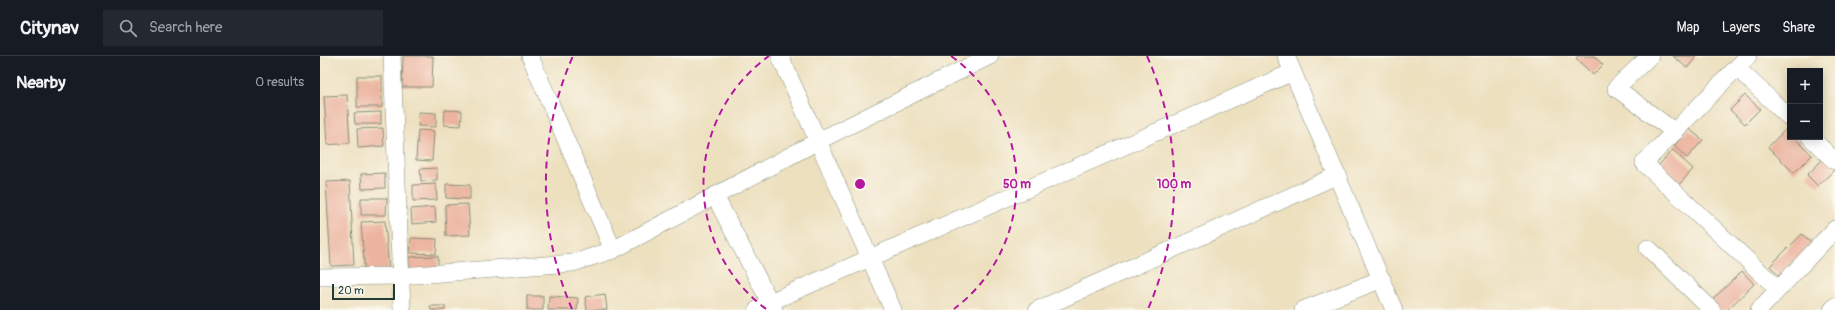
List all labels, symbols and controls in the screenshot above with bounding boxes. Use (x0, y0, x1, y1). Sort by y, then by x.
search box (103, 10, 383, 46)
text: Citynav (20, 16, 79, 40)
icon: search (117, 17, 139, 39)
text: Search here (149, 18, 222, 37)
text: Map (1677, 19, 1700, 36)
text: Layers (1722, 19, 1760, 36)
text: Share (1782, 19, 1815, 36)
map controls (1787, 68, 1823, 140)
button: + (1787, 68, 1823, 104)
text: Nearby (16, 72, 65, 93)
text: 0 results (255, 74, 304, 90)
button: − (1787, 104, 1823, 140)
centre of rings (853, 177, 867, 191)
text: 50 m (1003, 177, 1031, 192)
text: 100 m (1157, 177, 1192, 192)
scale bar (332, 282, 395, 301)
text: 20 m (338, 284, 364, 297)

